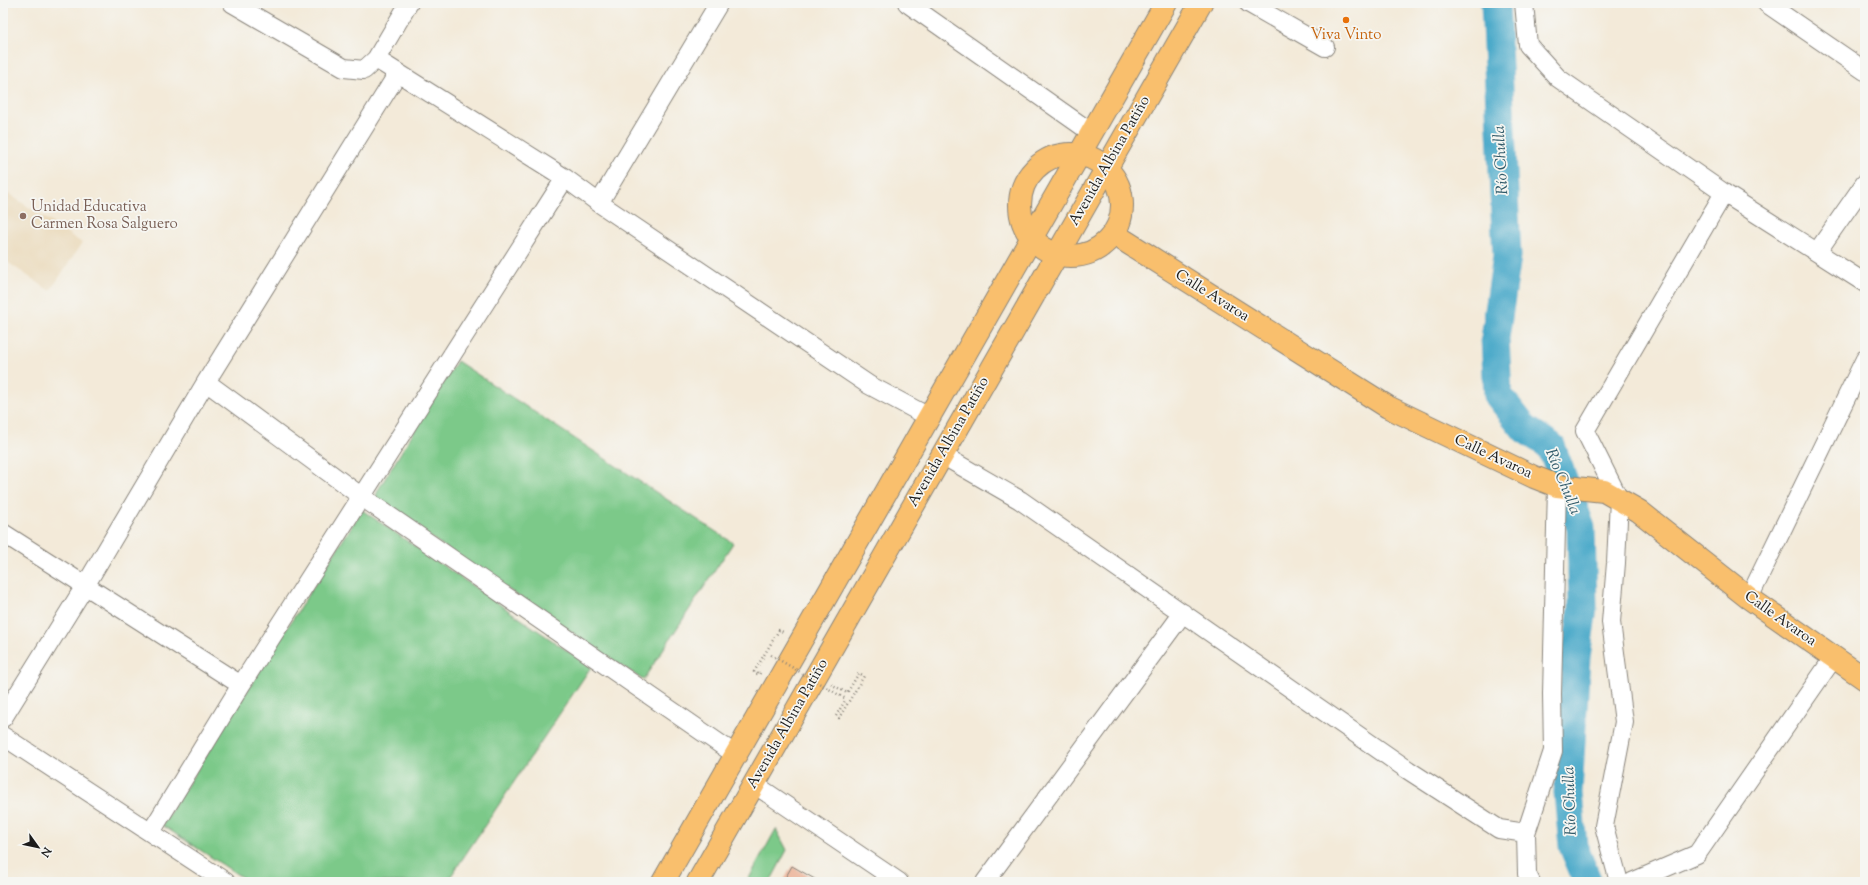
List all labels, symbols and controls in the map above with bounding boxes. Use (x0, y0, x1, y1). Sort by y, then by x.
marker: Viva Vinto (1341, 15, 1351, 25)
place label: Viva Vinto (1311, 25, 1381, 46)
street label: Avenida Albina Patiño (1064, 92, 1156, 230)
water label: Río Chulla (1489, 125, 1515, 195)
place label: Unidad Educativa Carmen Rosa Salguero (31, 197, 178, 235)
marker: Unidad Educativa Carmen Rosa Salguero (18, 211, 28, 221)
street label: Calle Avaroa (1171, 265, 1253, 327)
street label: Avenida Albina Patiño (903, 373, 995, 511)
street label: Calle Avaroa (1451, 430, 1536, 484)
water label: Río Chulla (1538, 446, 1586, 518)
street label: Calle Avaroa (1740, 586, 1820, 652)
street label: Avenida Albina Patiño (742, 655, 834, 793)
water label: Río Chulla (1558, 766, 1584, 836)
north arrow (18, 827, 58, 867)
text: N (36, 843, 55, 860)

